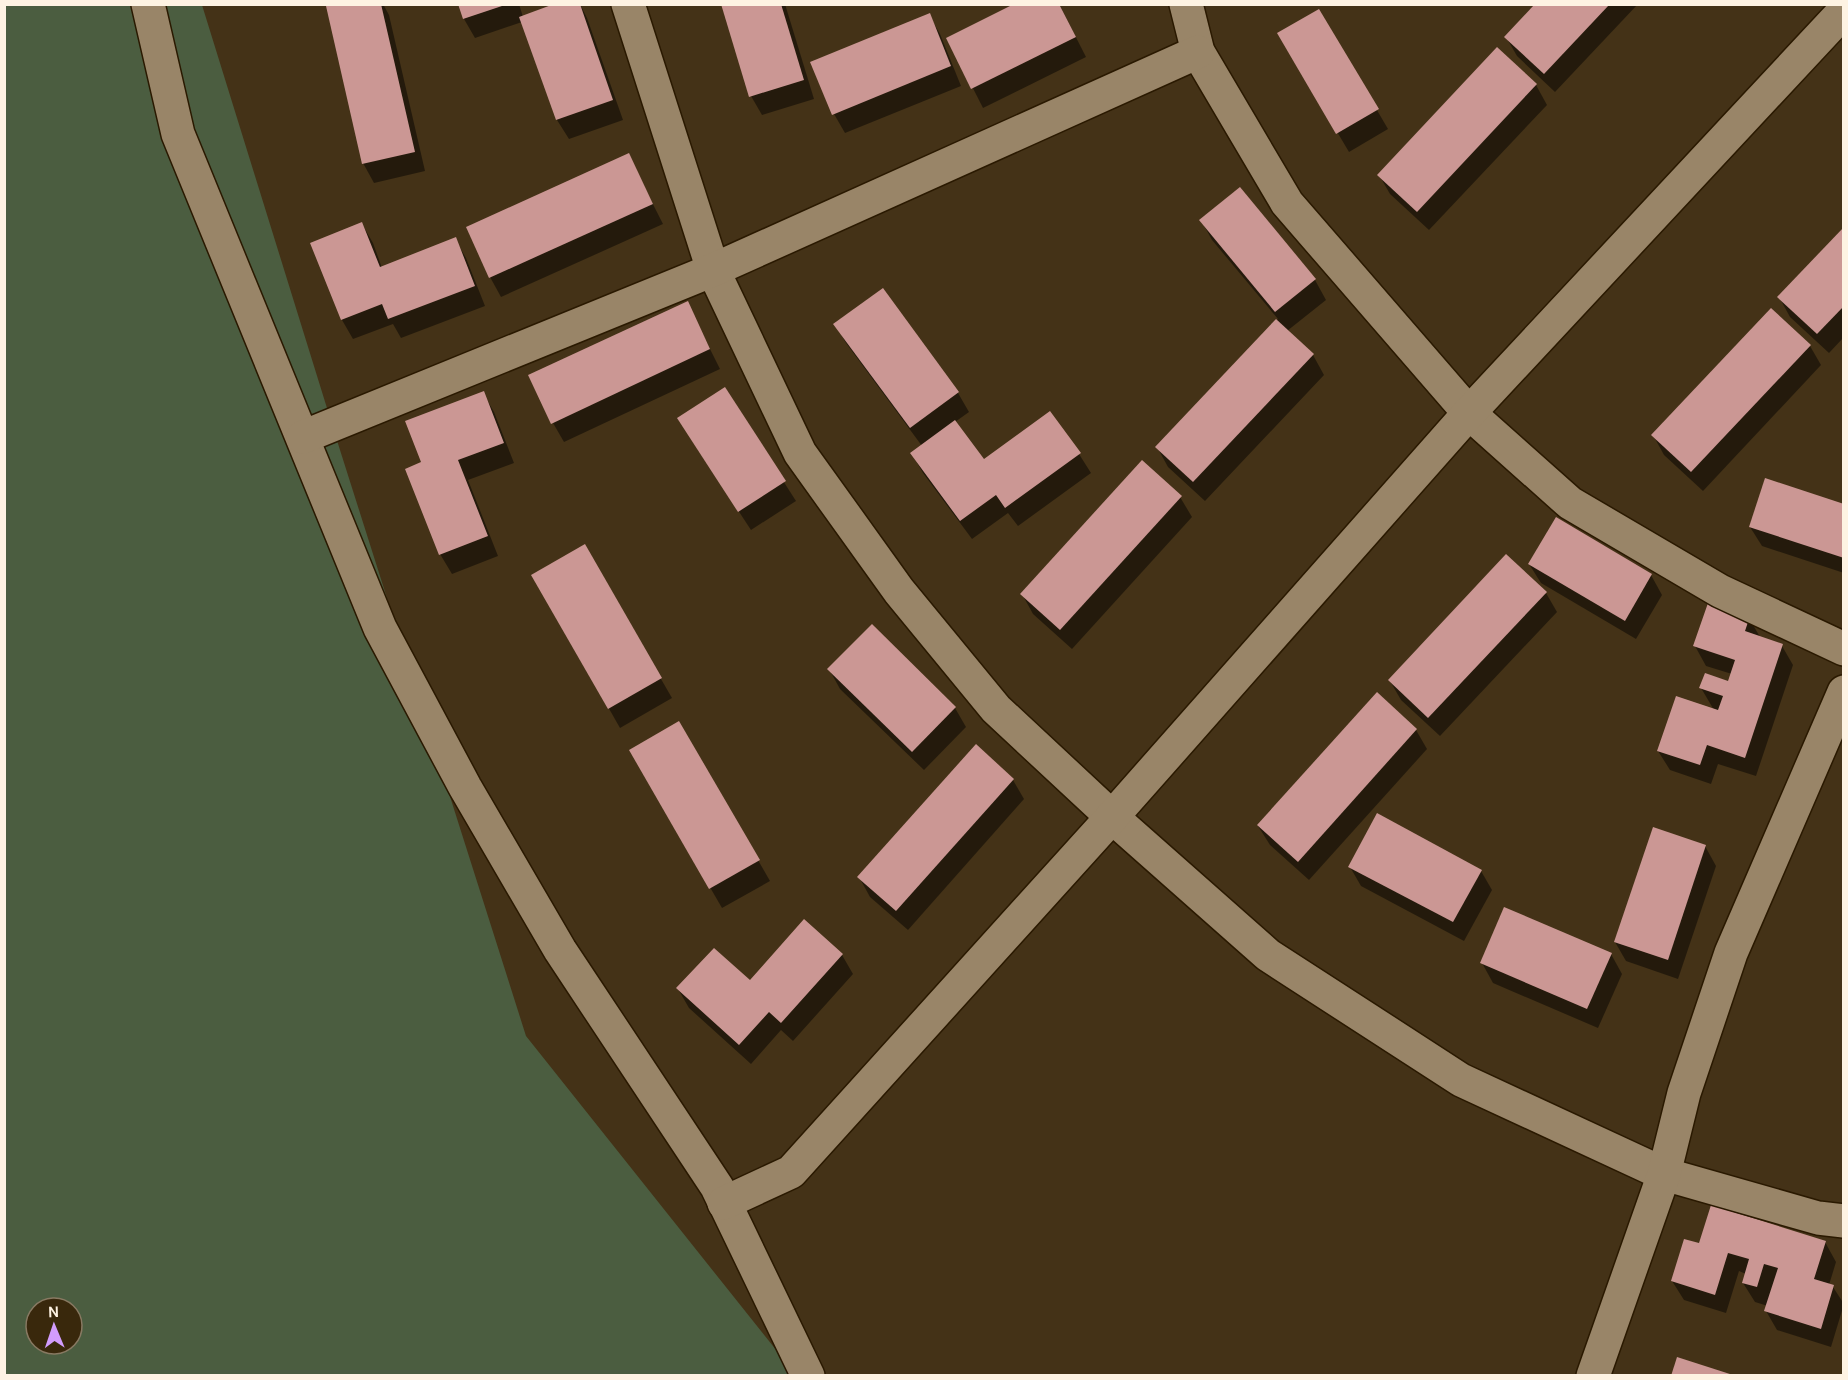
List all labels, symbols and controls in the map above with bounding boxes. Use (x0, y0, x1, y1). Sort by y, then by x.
north arrow (24, 1296, 84, 1356)
text: N (47, 1302, 60, 1321)

